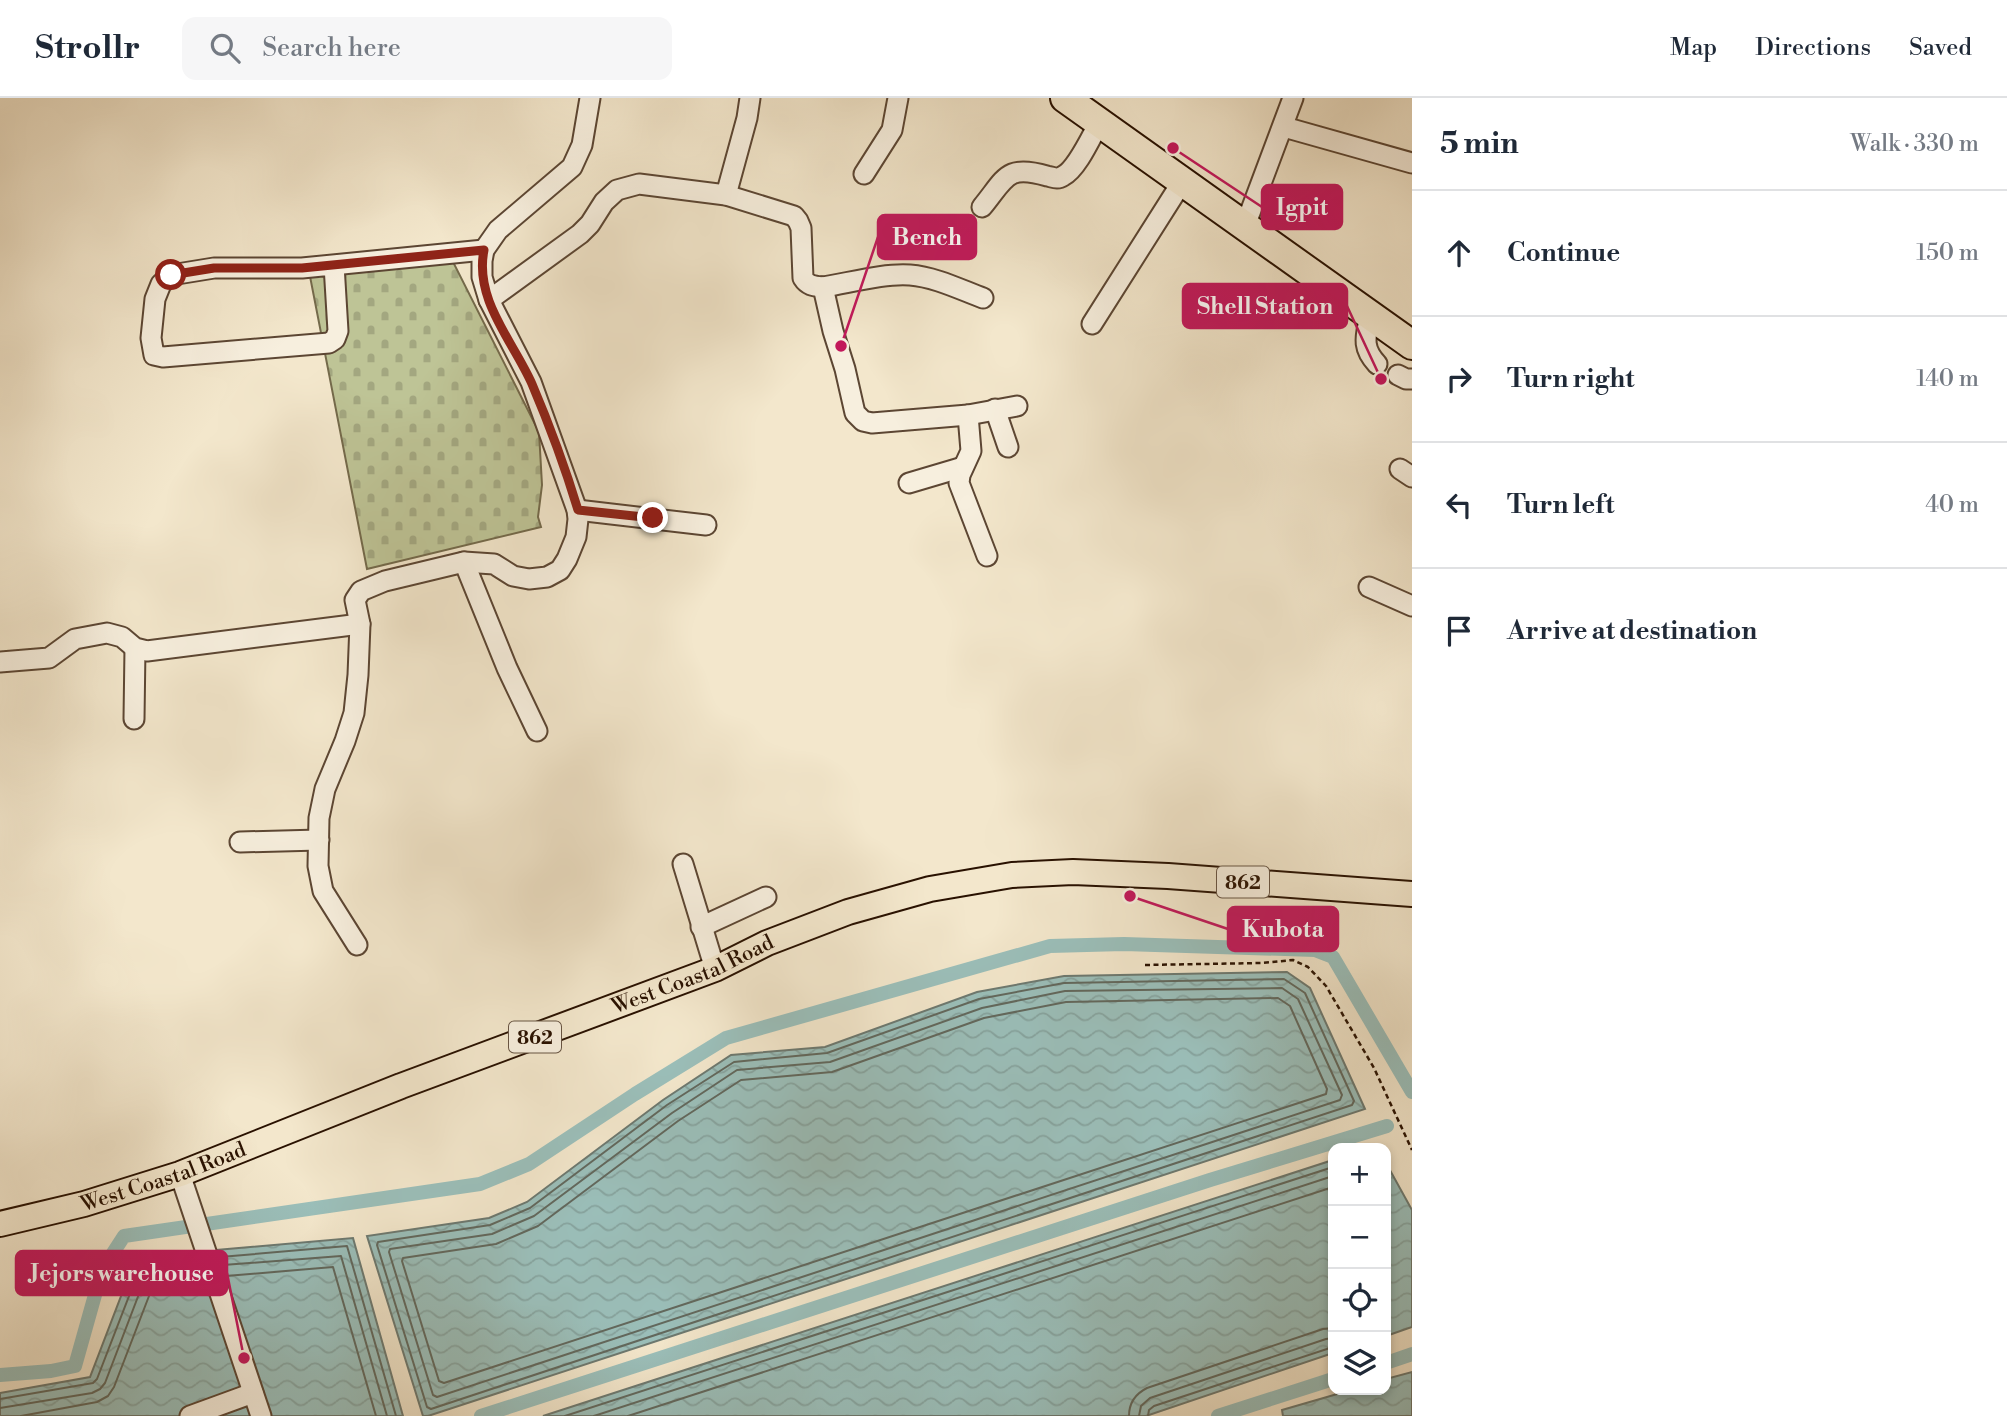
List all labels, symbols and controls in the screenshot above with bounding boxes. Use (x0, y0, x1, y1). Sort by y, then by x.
search box (182, 17, 672, 80)
text: Strollr (35, 28, 140, 69)
icon: search (206, 29, 244, 67)
text: Search here (262, 32, 401, 64)
text: Map (1670, 33, 1717, 63)
text: Directions (1755, 33, 1871, 63)
text: Saved (1909, 33, 1972, 63)
text: 5 min (1440, 125, 1519, 163)
text: Walk · 330 m (1850, 130, 1979, 158)
callout: Igpit (1262, 185, 1342, 229)
text: Igpit (1276, 194, 1329, 222)
callout: Bench (878, 215, 976, 259)
text: Bench (892, 224, 962, 252)
icon: ahead (1440, 234, 1478, 272)
text: Continue (1507, 237, 1620, 269)
text: 150 m (1916, 239, 1979, 267)
route start (155, 259, 186, 290)
callout: Shell Station (1183, 284, 1347, 328)
text: Shell Station (1197, 293, 1333, 321)
icon: right (1440, 360, 1478, 398)
text: Turn right (1507, 363, 1635, 395)
text: 140 m (1916, 365, 1979, 393)
icon: left (1440, 486, 1478, 524)
text: Turn left (1507, 489, 1615, 521)
text: 40 m (1925, 491, 1979, 519)
route end (637, 502, 668, 533)
icon: arrive (1440, 612, 1478, 650)
text: Arrive at destination (1507, 615, 1757, 647)
road number: 862 (1217, 866, 1269, 898)
callout: Kubota (1228, 907, 1338, 951)
text: Kubota (1242, 916, 1324, 944)
street label: West Coastal Road (607, 930, 778, 1021)
road number: 862 (509, 1021, 561, 1052)
street label: West Coastal Road (77, 1137, 250, 1219)
map controls (1328, 1143, 1391, 1395)
button: + (1328, 1143, 1391, 1206)
button: − (1328, 1206, 1391, 1269)
callout: Jejors warehouse (16, 1251, 227, 1295)
text: Jejors warehouse (27, 1260, 214, 1288)
button: locate (1328, 1269, 1391, 1332)
button: layers (1328, 1332, 1391, 1395)

